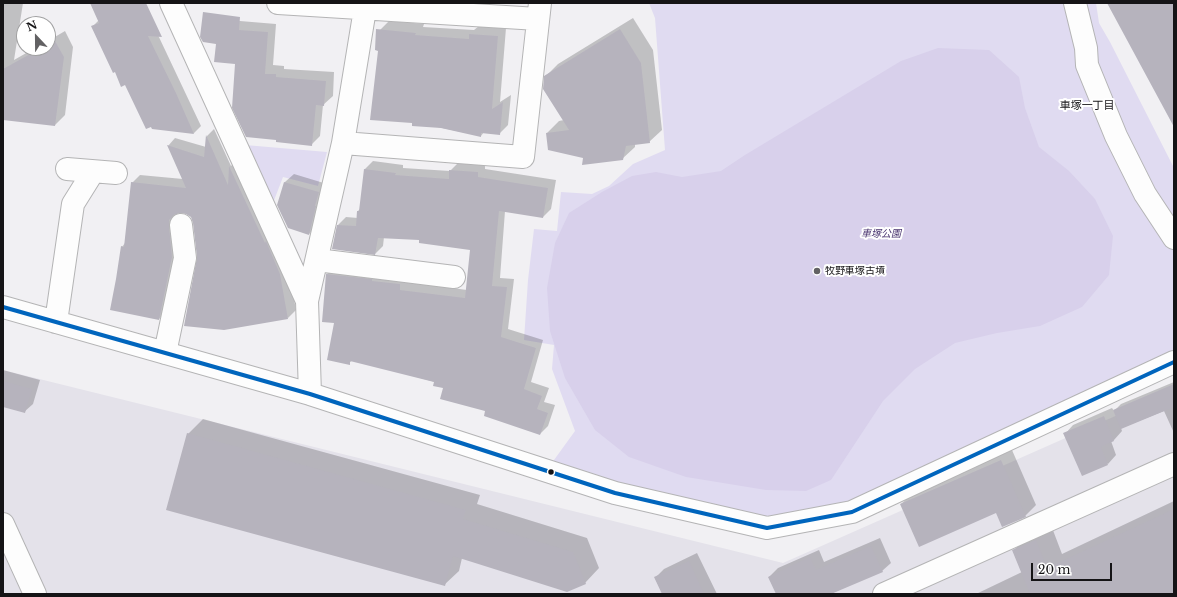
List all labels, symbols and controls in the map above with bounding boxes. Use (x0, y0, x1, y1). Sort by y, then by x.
north arrow (16, 16, 56, 56)
text: N (24, 17, 39, 34)
district label: 車塚一丁目 (1060, 99, 1114, 113)
park label: 車塚公園 (861, 228, 901, 240)
place label: 牧野車塚古墳 (825, 265, 885, 277)
marker: 牧野車塚古墳 (812, 266, 822, 276)
unlabelled marker (546, 467, 556, 477)
scale bar (1033, 555, 1114, 581)
text: 20 m (1038, 562, 1070, 577)

